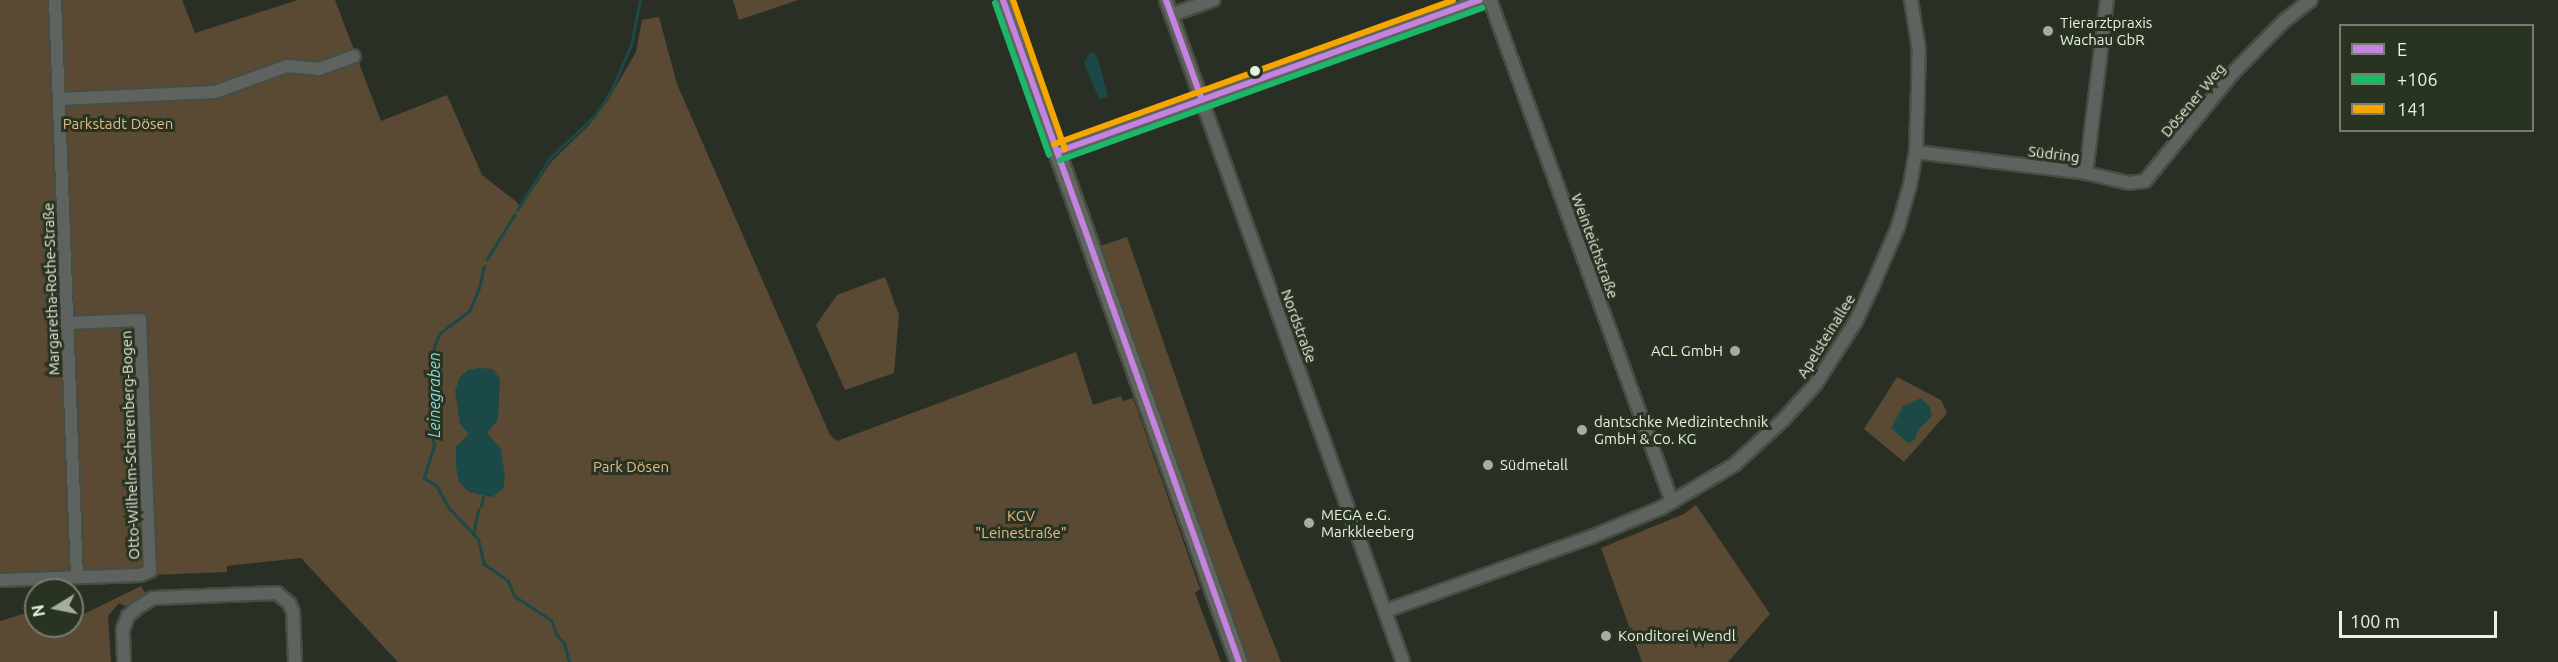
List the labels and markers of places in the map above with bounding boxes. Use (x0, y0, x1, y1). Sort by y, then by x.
place label: Tierarztpraxis Wachau GbR (2060, 13, 2152, 48)
marker: Tierarztpraxis Wachau GbR (2041, 24, 2055, 38)
unlabelled marker (1249, 65, 1261, 77)
place label: ACL GmbH (1651, 342, 1723, 360)
marker: ACL GmbH (1728, 344, 1742, 358)
place label: dantschke Medizintechnik GmbH & Co. KG (1594, 412, 1768, 447)
marker: dantschke Medizintechnik GmbH & Co. KG (1575, 423, 1589, 437)
place label: Südmetall (1500, 456, 1568, 474)
marker: Südmetall (1481, 458, 1495, 472)
place label: MEGA e.G. Markkleeberg (1321, 505, 1414, 540)
marker: MEGA e.G. Markkleeberg (1302, 516, 1316, 530)
place label: Konditorei Wendl (1618, 627, 1736, 645)
marker: Konditorei Wendl (1599, 629, 1613, 643)

